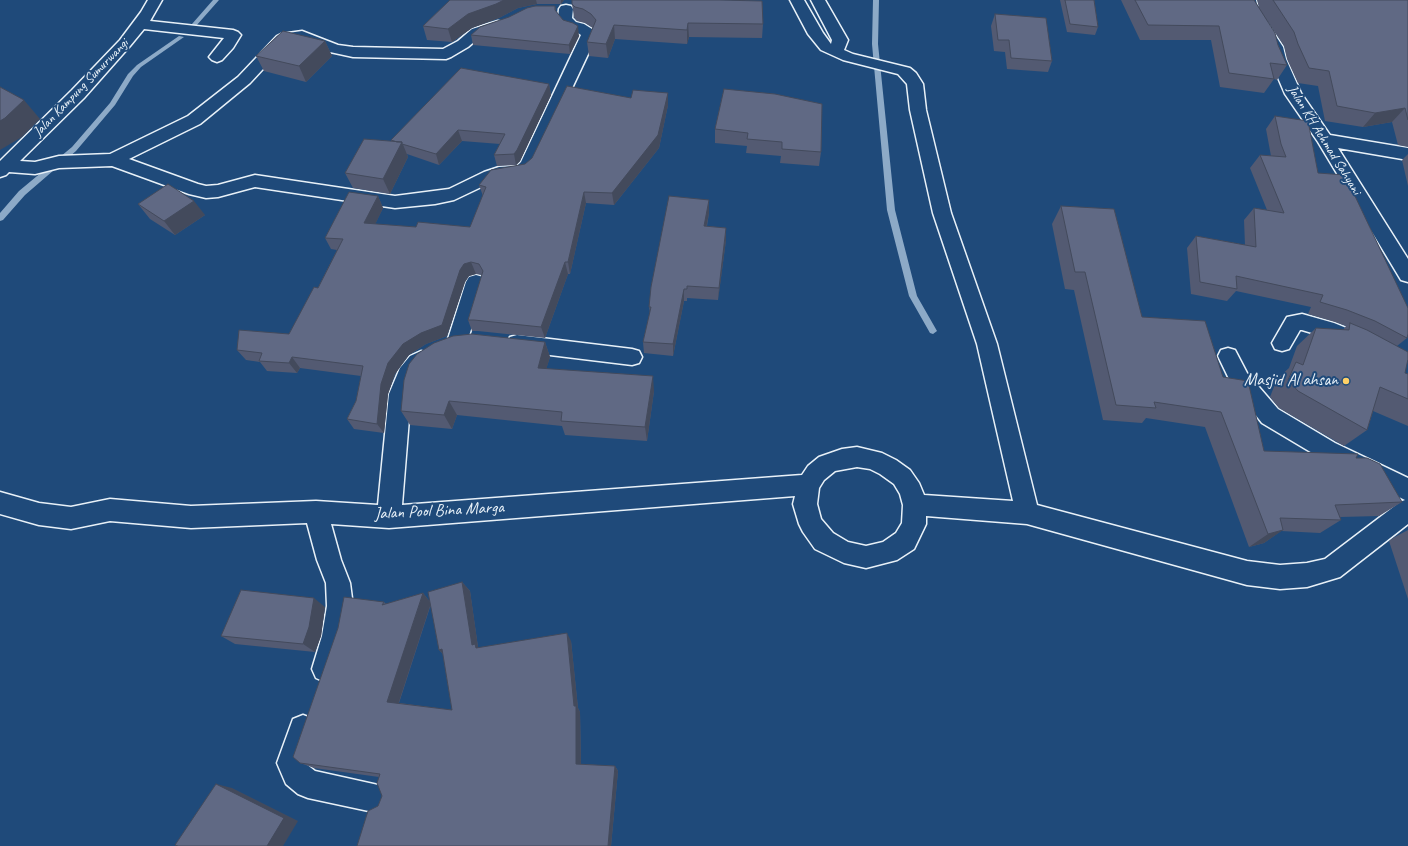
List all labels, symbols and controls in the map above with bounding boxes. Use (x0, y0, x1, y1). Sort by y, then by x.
street label: Jalan Kampung Sumurwangi (30, 35, 132, 141)
street label: Jalan KH Achmad Sahyani (1283, 82, 1365, 198)
place label: Masjid Al ahsan (1244, 371, 1338, 391)
marker: Masjid Al ahsan (1341, 376, 1351, 386)
street label: Jalan Pool Bina Marga (374, 497, 504, 525)

